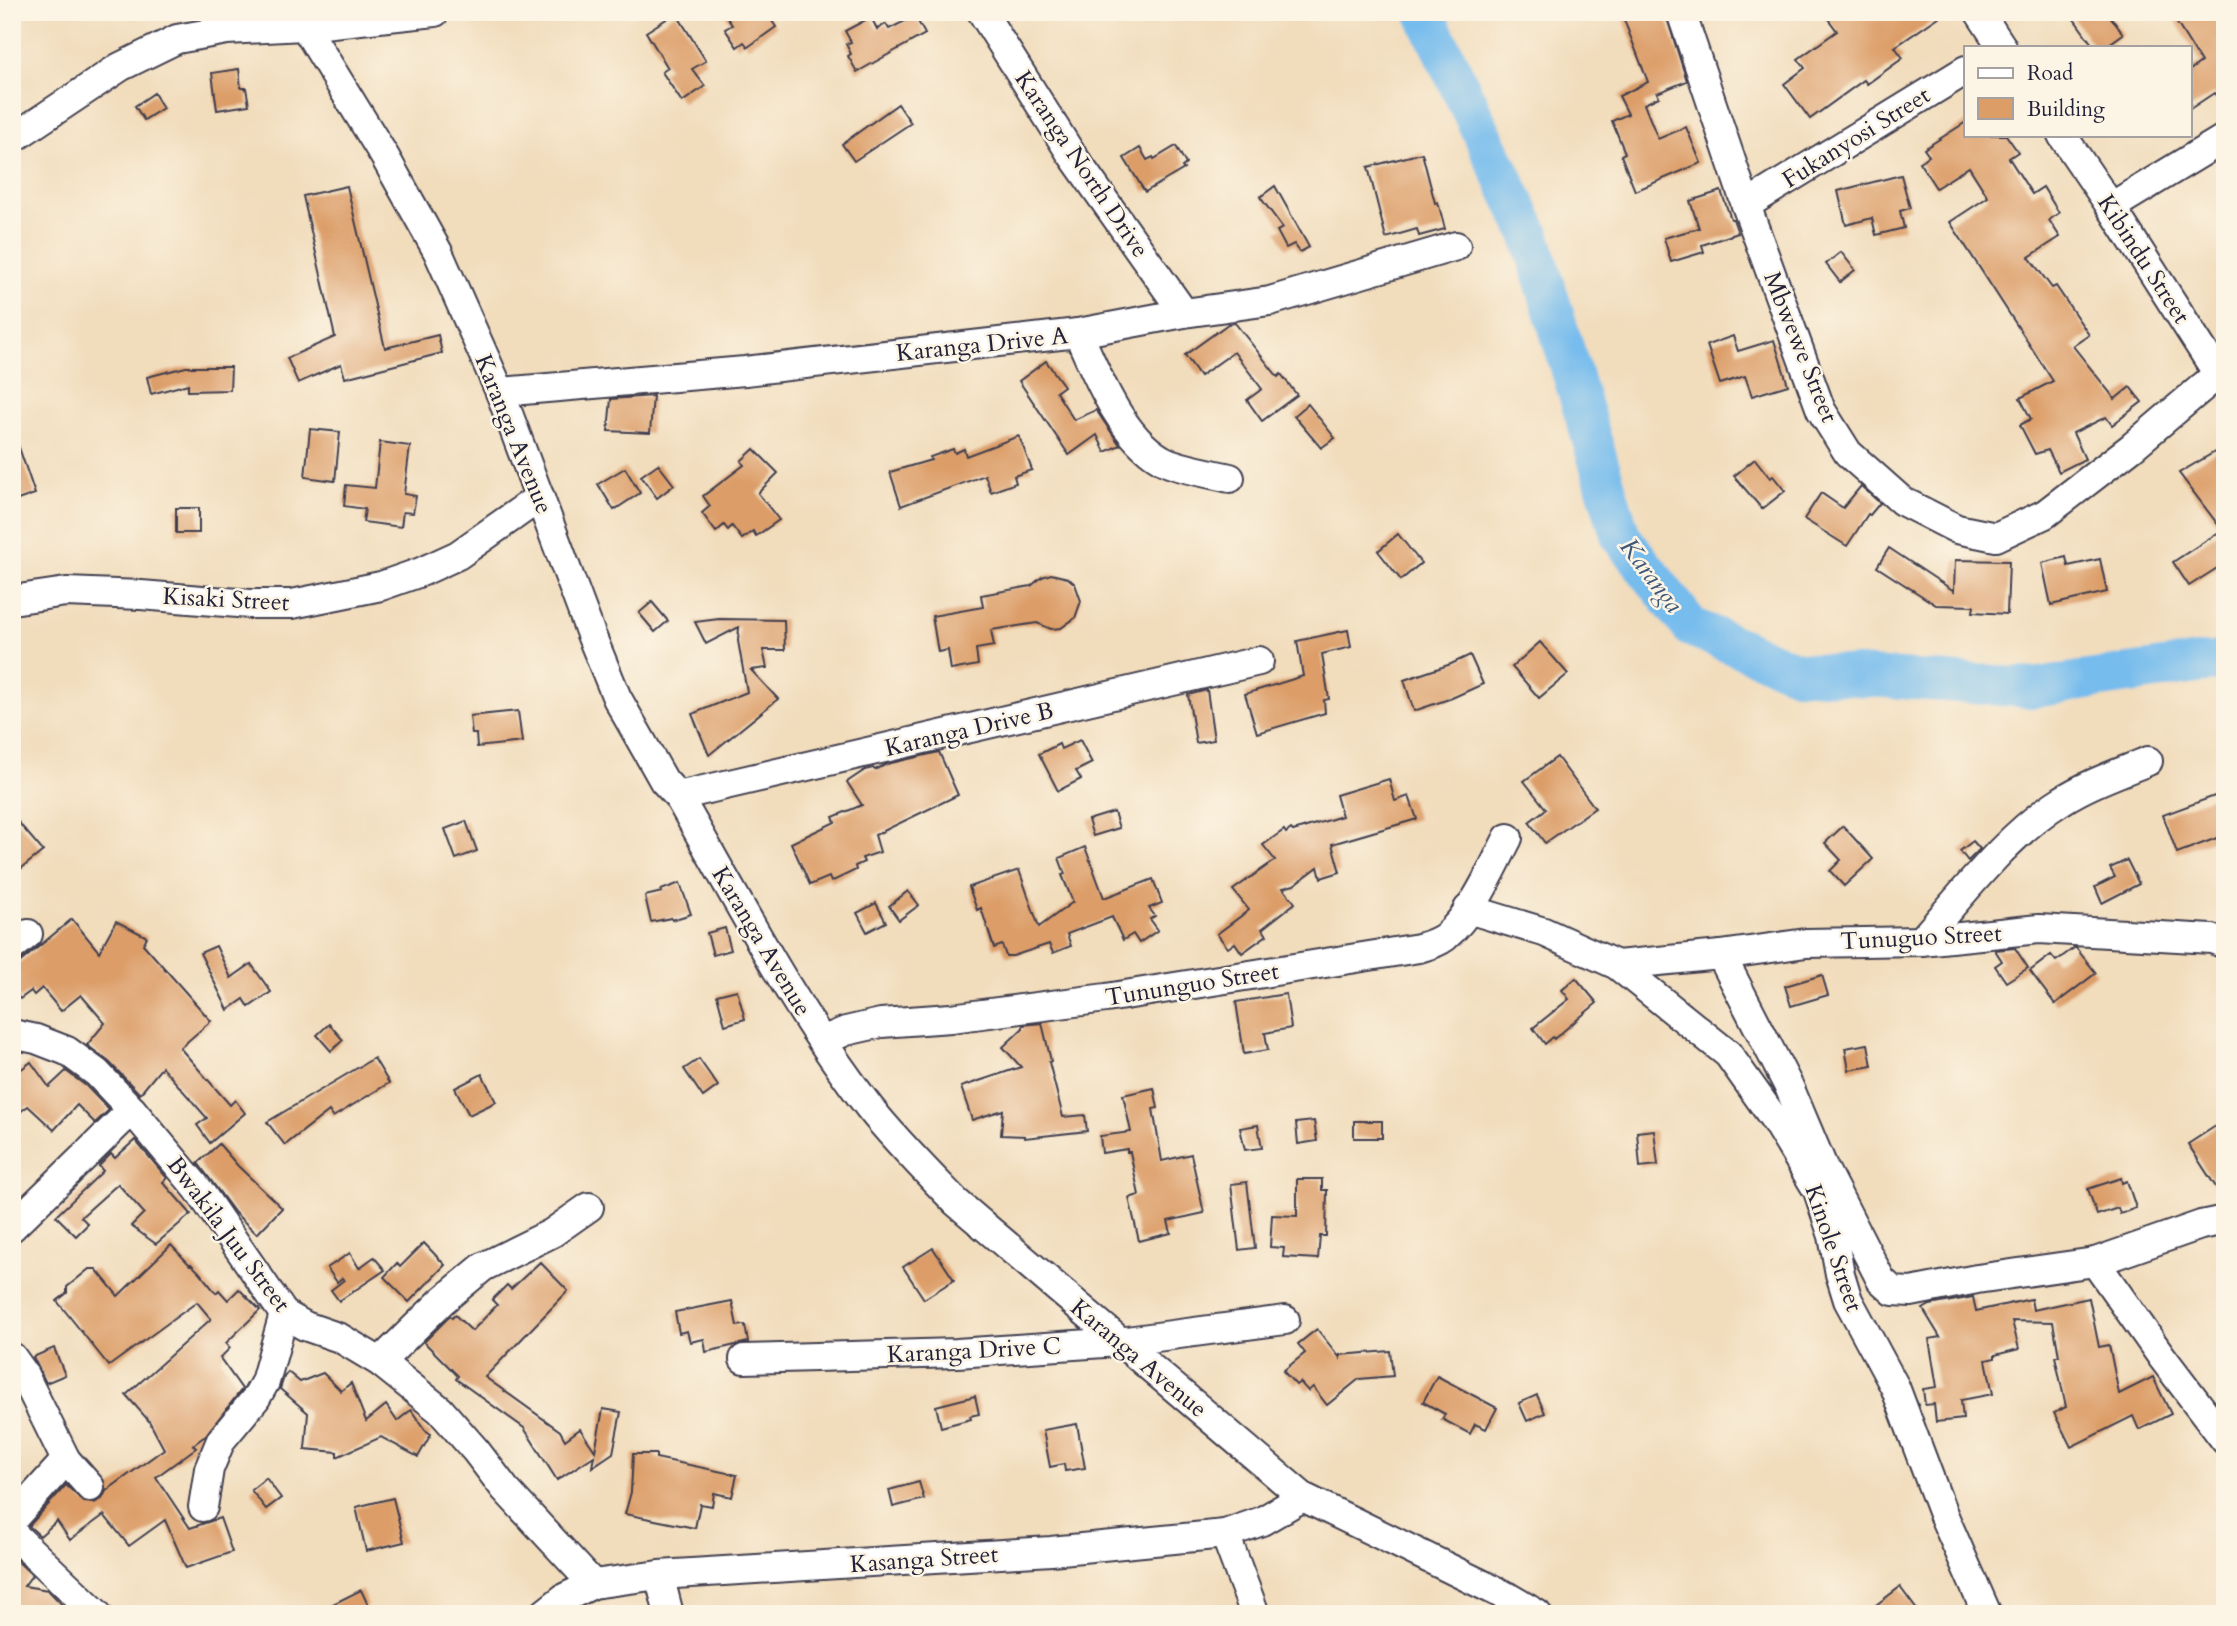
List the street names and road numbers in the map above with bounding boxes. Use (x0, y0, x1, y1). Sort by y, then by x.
street label: Karanga North Drive (1007, 64, 1156, 264)
street label: Fukanyosi Street (1776, 79, 1937, 196)
street label: Kibindu Street (2089, 188, 2198, 331)
street label: Mbwewe Street (1755, 267, 1846, 428)
street label: Karanga Drive A (894, 319, 1071, 370)
street label: Karanga Avenue (467, 350, 561, 519)
street label: Kisaki Street (162, 580, 291, 619)
street label: Karanga Drive B (882, 694, 1057, 765)
street label: Karanga Avenue (704, 860, 819, 1022)
street label: Tunuguo Street (1840, 917, 2003, 958)
street label: Tununguo Street (1103, 954, 1281, 1014)
street label: Bwakila Juu Street (159, 1150, 298, 1319)
street label: Kinole Street (1796, 1180, 1871, 1317)
street label: Karanga Avenue (1063, 1291, 1214, 1425)
street label: Karanga Drive C (886, 1329, 1062, 1372)
street label: Kasanga Street (849, 1538, 1000, 1581)

